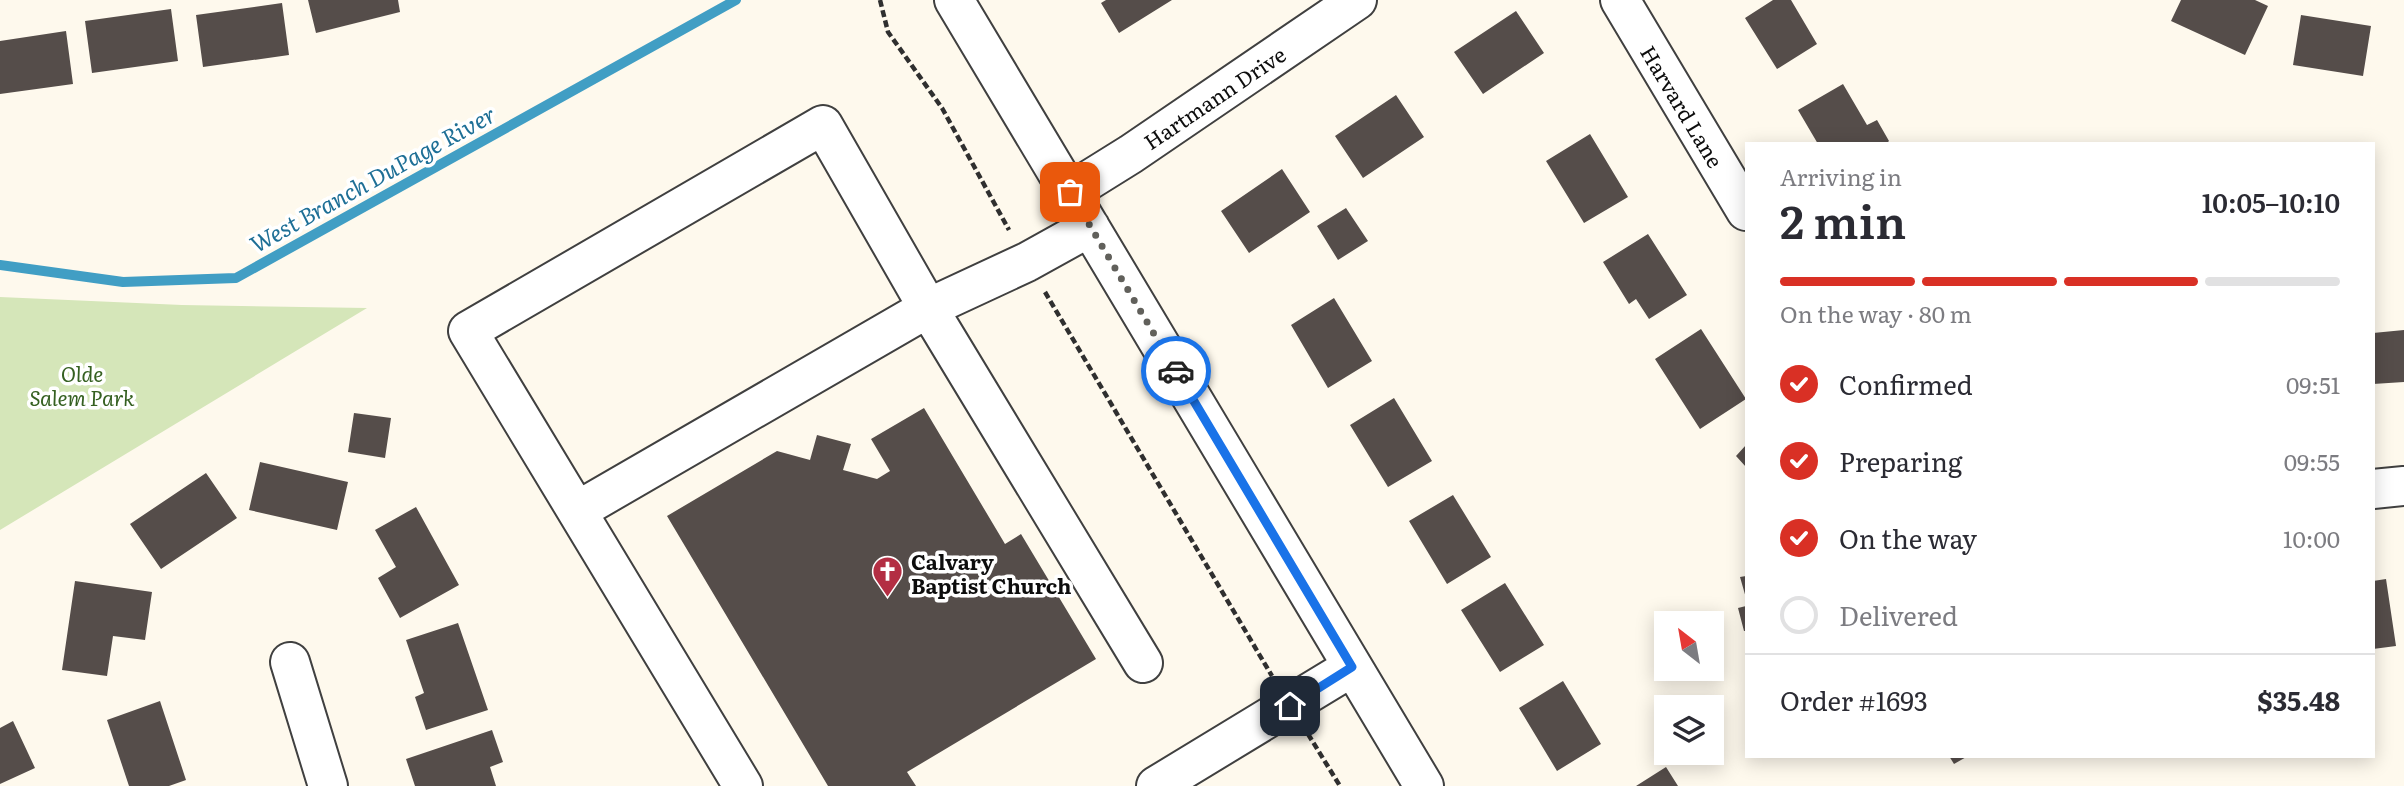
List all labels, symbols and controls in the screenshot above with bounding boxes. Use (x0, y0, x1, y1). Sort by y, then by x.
street label: Hartmann Drive (1137, 38, 1291, 156)
street label: Harvard Lane (1634, 39, 1732, 173)
water label: West Branch DuPage River (243, 96, 501, 260)
text: Arriving in (1780, 159, 1902, 193)
pin (1040, 162, 1100, 222)
icon: bag (1051, 173, 1089, 211)
text: 10:05–10:10 (2202, 182, 2340, 221)
text: 2 min (1780, 185, 1906, 253)
text: On the way · 80 m (1780, 296, 1972, 330)
courier (1141, 336, 1211, 406)
icon: car (1157, 352, 1195, 390)
park label: Olde Salem Park (30, 357, 135, 412)
text: Confirmed (1839, 364, 1973, 403)
icon: check (1780, 365, 1818, 403)
text: 09:51 (2286, 367, 2340, 401)
text: Preparing (1839, 441, 1962, 480)
icon: check (1780, 442, 1818, 480)
text: 09:55 (2284, 444, 2340, 478)
text: On the way (1839, 518, 1977, 557)
icon: check (1780, 519, 1818, 557)
text: 10:00 (2283, 521, 2340, 555)
place label: Calvary Baptist Church (911, 545, 1072, 600)
church icon: Calvary Baptist Church (871, 555, 905, 599)
text: Delivered (1839, 595, 1958, 634)
north arrow (1654, 611, 1724, 681)
map controls (1654, 611, 1724, 765)
pin (1260, 676, 1320, 736)
text: Order #1693 (1780, 680, 1928, 719)
text: $35.48 (2257, 680, 2340, 719)
icon: home (1271, 687, 1309, 725)
button: layers (1654, 695, 1724, 765)

